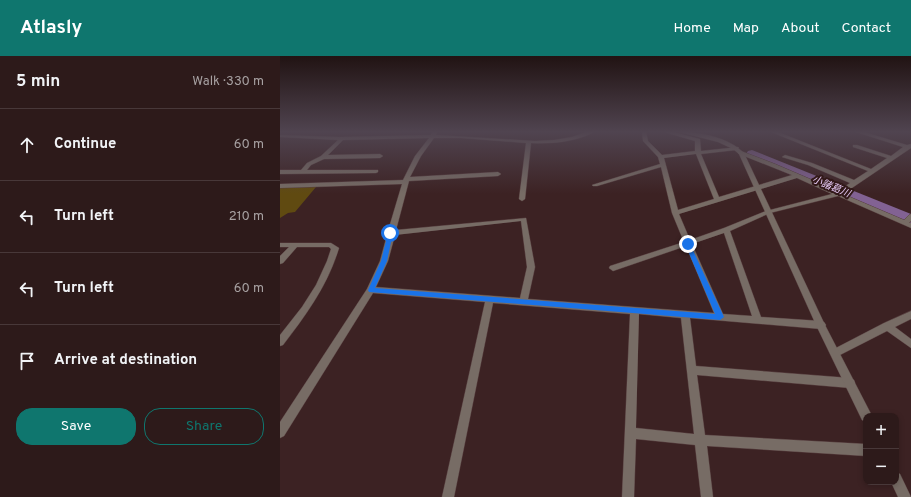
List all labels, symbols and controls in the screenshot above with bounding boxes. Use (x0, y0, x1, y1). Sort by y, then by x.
text: Atlasly (20, 16, 82, 40)
text: Home (674, 20, 711, 37)
text: Map (733, 20, 759, 37)
text: About (781, 20, 820, 37)
text: Contact (842, 20, 891, 37)
text: 5 min (16, 71, 60, 93)
text: Walk · 330 m (192, 74, 264, 90)
icon: ahead (16, 134, 38, 156)
text: Continue (54, 135, 116, 154)
text: 60 m (234, 137, 264, 153)
water label: 小諸葛川 (810, 173, 853, 201)
icon: left (16, 206, 38, 228)
text: Turn left (54, 207, 114, 226)
text: 210 m (229, 209, 264, 225)
route start (381, 224, 399, 242)
route end (679, 235, 697, 253)
icon: left (16, 278, 38, 300)
text: Turn left (54, 279, 114, 298)
text: 60 m (234, 281, 264, 297)
icon: arrive (16, 350, 38, 372)
text: Arrive at destination (54, 351, 197, 370)
button: Save (16, 408, 136, 445)
button: Share (144, 408, 264, 445)
map controls (863, 413, 899, 485)
button: + (863, 413, 899, 449)
button: − (863, 449, 899, 485)

